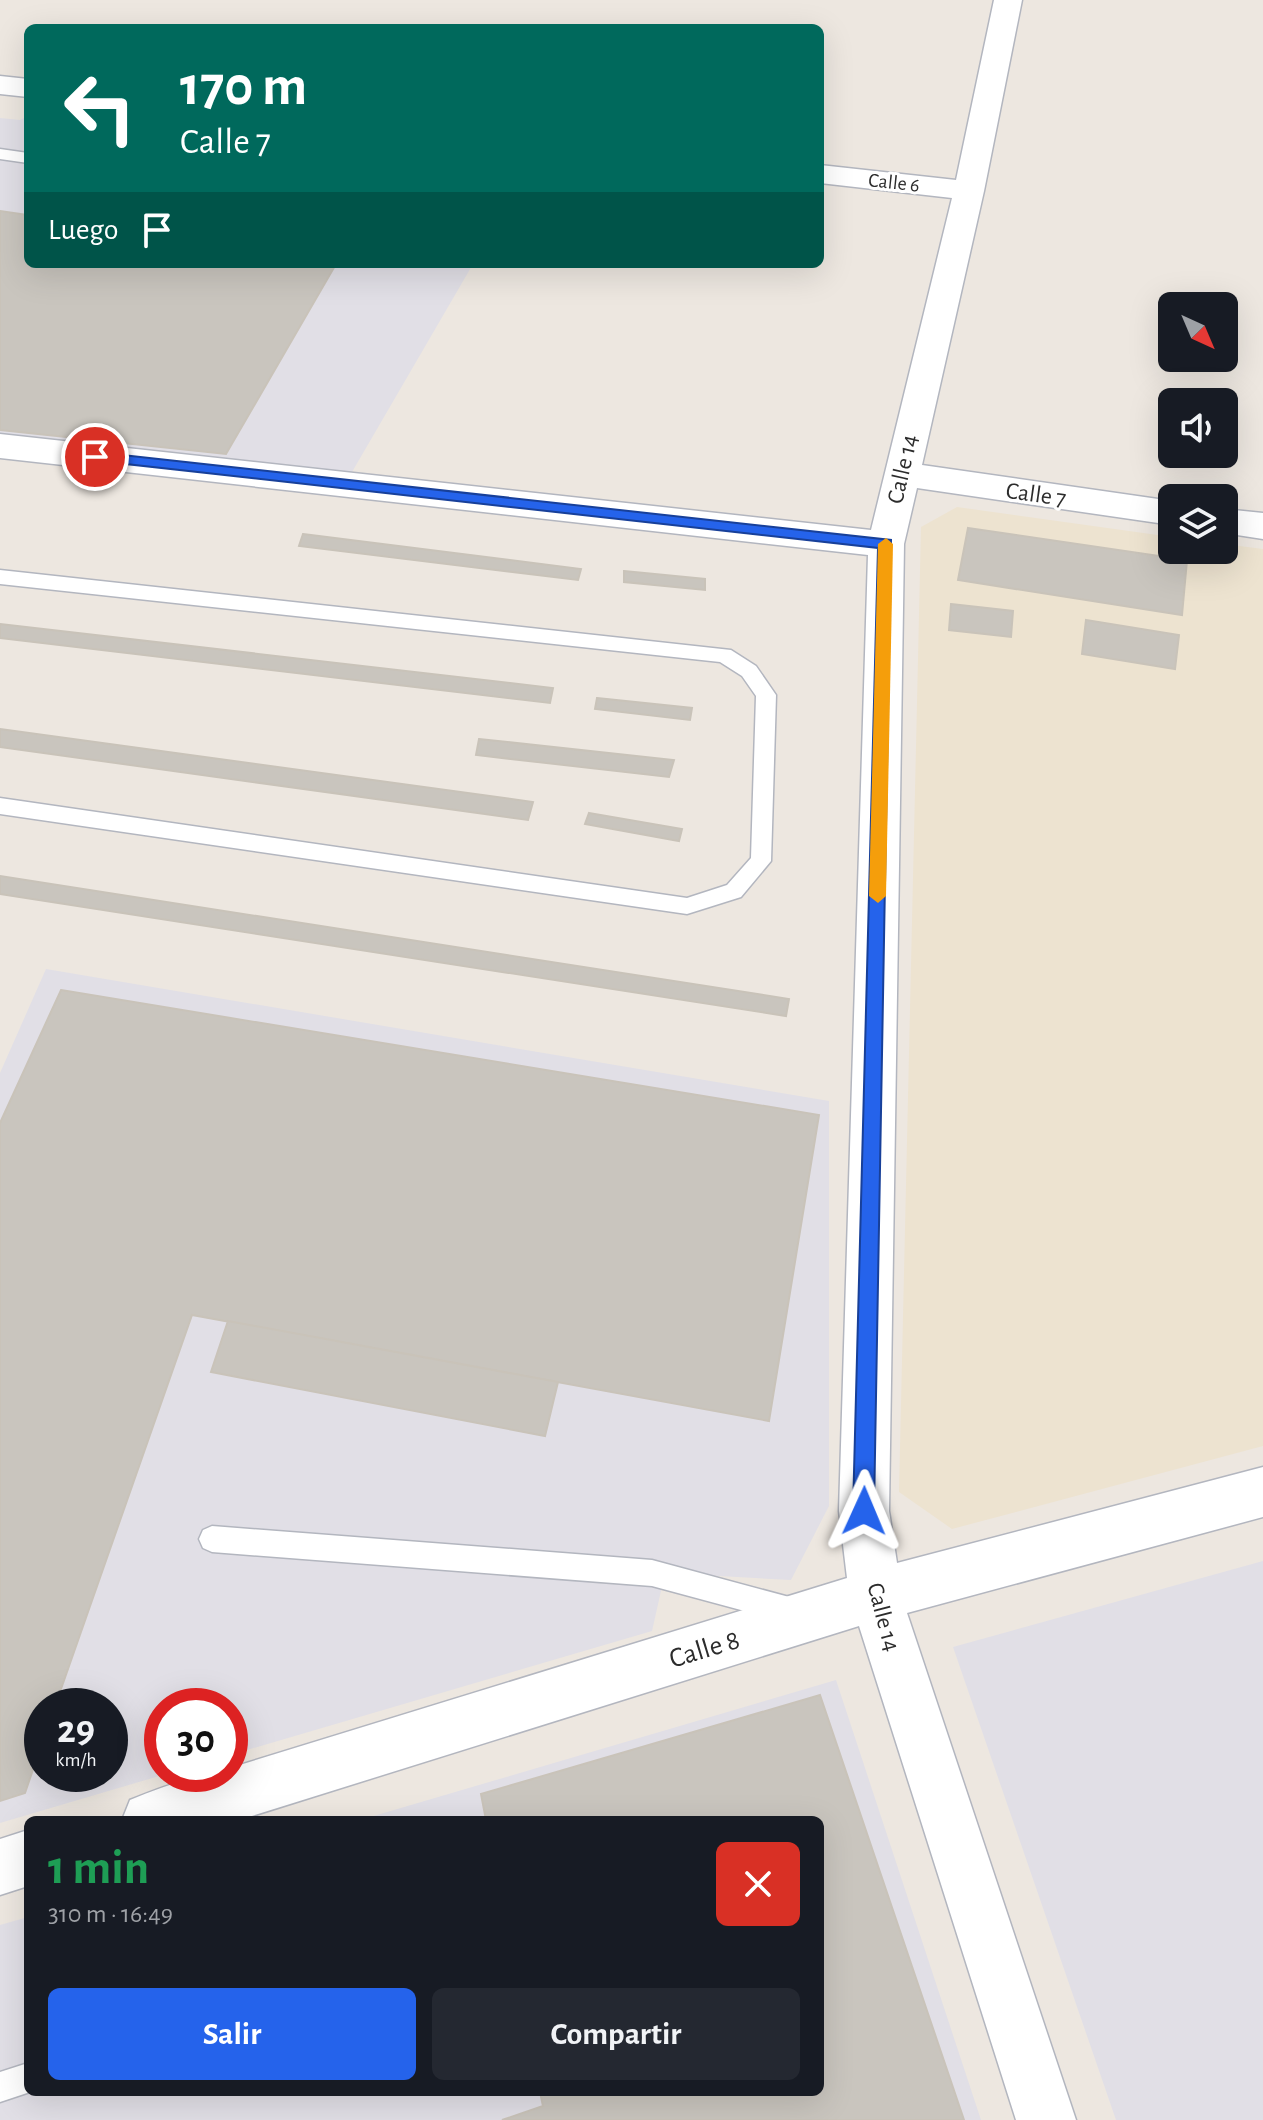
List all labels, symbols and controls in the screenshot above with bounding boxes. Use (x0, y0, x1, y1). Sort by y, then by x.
icon: left (48, 56, 152, 160)
text: 170 m (180, 59, 307, 115)
text: Calle 7 (180, 124, 271, 160)
street label: Calle 6 (867, 170, 921, 196)
icon: arrive (135, 208, 179, 252)
text: Luego (48, 215, 119, 245)
north arrow (1158, 292, 1238, 372)
map controls (1158, 292, 1238, 564)
button: sound (1158, 388, 1238, 468)
pin (61, 423, 129, 491)
street label: Calle 14 (883, 432, 923, 506)
icon: arrive (73, 435, 117, 479)
street label: Calle 7 (1004, 479, 1067, 511)
button: layers (1158, 484, 1238, 564)
position arrow (822, 1469, 906, 1553)
street label: Calle 14 (862, 1580, 904, 1654)
street label: Calle 8 (666, 1626, 743, 1674)
speed limit sign: 30 (144, 1688, 248, 1792)
text: 29 (57, 1710, 95, 1750)
text: km/h (55, 1750, 97, 1770)
button: close (716, 1842, 800, 1926)
text: 1 min (48, 1845, 149, 1893)
text: 310 m · 16:49 (48, 1901, 173, 1927)
button: Salir (48, 1988, 416, 2080)
button: Compartir (432, 1988, 800, 2080)

